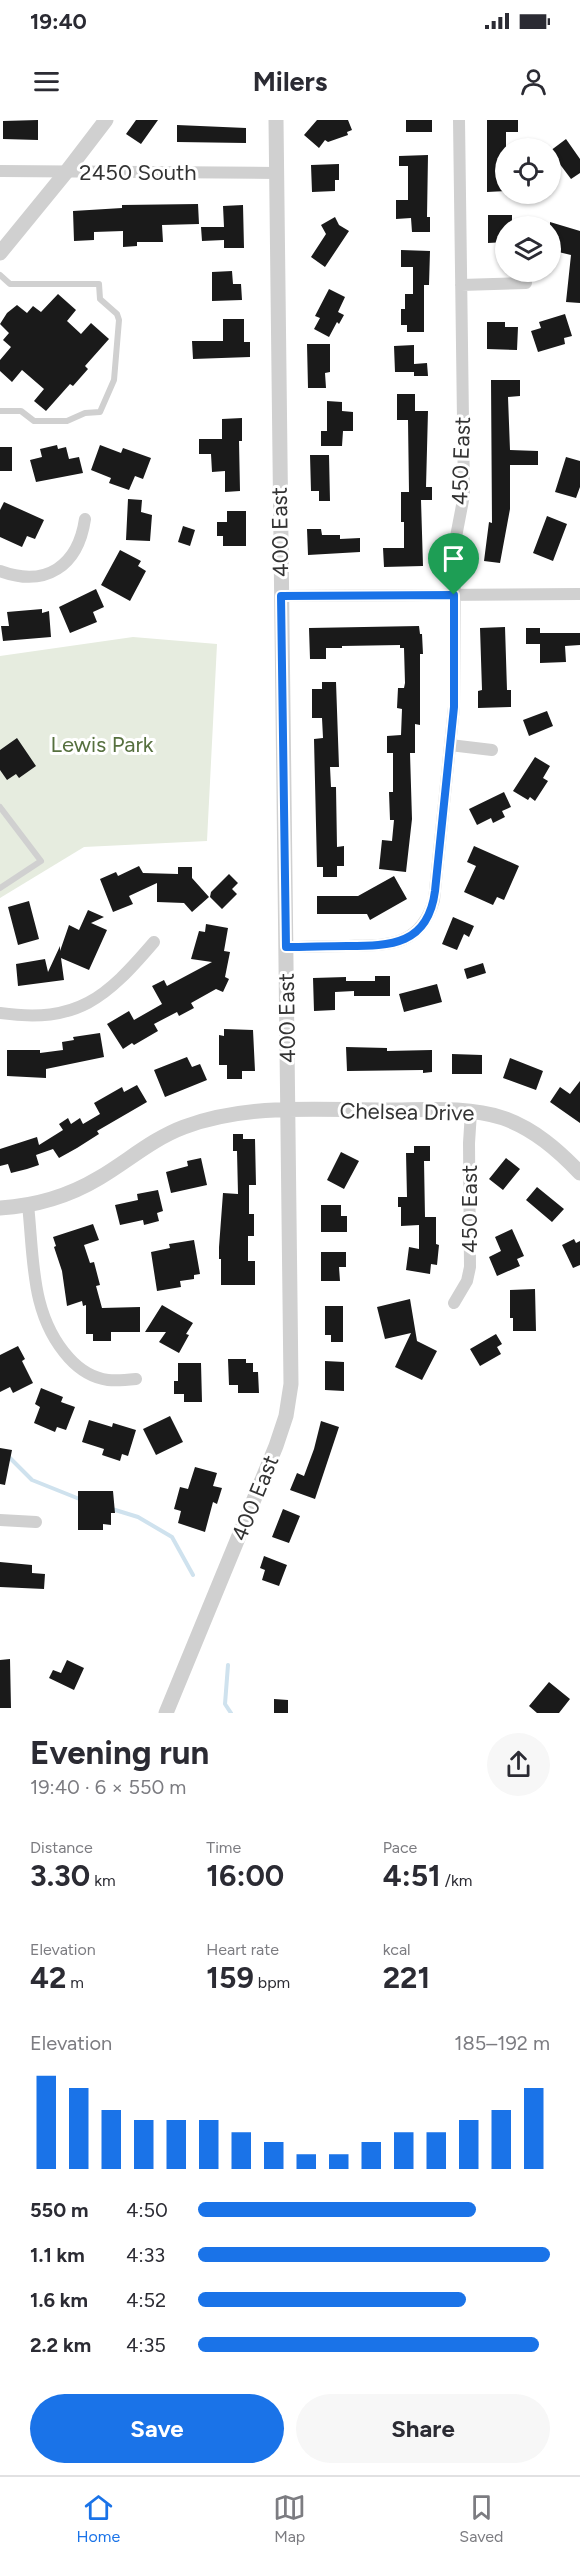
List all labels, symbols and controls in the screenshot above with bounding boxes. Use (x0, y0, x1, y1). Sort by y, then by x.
text: 19:40 (30, 8, 87, 35)
icon: menu (30, 65, 63, 98)
text: Milers (253, 65, 327, 98)
icon: person (517, 65, 550, 98)
map controls (495, 138, 561, 282)
button: locate (495, 138, 561, 204)
street label: 2450 South (79, 159, 197, 186)
button: layers (495, 216, 561, 282)
street label: 450 East (446, 416, 476, 506)
street label: 400 East (266, 487, 294, 577)
pin (428, 533, 479, 595)
icon: arrive (437, 542, 470, 575)
park label: Lewis Park (50, 731, 154, 758)
street label: 400 East (273, 973, 301, 1063)
street label: Chelsea Drive (339, 1097, 475, 1127)
street label: 450 East (456, 1165, 483, 1253)
street label: 400 East (226, 1451, 284, 1545)
text: Evening run (30, 1733, 209, 1772)
button: share (487, 1733, 550, 1796)
text: 19:40 · 6 × 550 m (30, 1775, 186, 1799)
text: Distance (30, 1838, 93, 1857)
text: Time (206, 1838, 241, 1857)
text: Pace (383, 1838, 417, 1857)
text: 3.30 (30, 1857, 90, 1894)
text: 16:00 (206, 1857, 284, 1894)
text: 4:51 (383, 1857, 441, 1894)
text: km (90, 1871, 116, 1890)
text: /km (441, 1871, 472, 1890)
text: Elevation (30, 1940, 96, 1959)
text: Heart rate (206, 1940, 279, 1959)
text: kcal (383, 1940, 411, 1959)
text: 42 (30, 1959, 66, 1996)
text: 159 (206, 1959, 254, 1996)
text: 221 (383, 1959, 430, 1996)
text: m (66, 1973, 84, 1992)
text: bpm (254, 1973, 290, 1992)
text: Elevation (30, 2031, 112, 2055)
text: 185–192 m (454, 2031, 550, 2055)
text: 550 m (30, 2198, 88, 2222)
text: 4:50 (126, 2198, 168, 2222)
text: 1.1 km (30, 2243, 85, 2267)
text: 4:33 (126, 2243, 165, 2267)
text: 1.6 km (30, 2288, 88, 2312)
text: 4:52 (126, 2288, 166, 2312)
text: 2.2 km (30, 2333, 91, 2357)
text: 4:35 (126, 2333, 166, 2357)
button: Save (30, 2394, 284, 2463)
button: Share (296, 2394, 550, 2463)
tab: Home (77, 2491, 120, 2546)
tab: Map (273, 2491, 306, 2546)
tab: Saved (459, 2491, 503, 2546)

